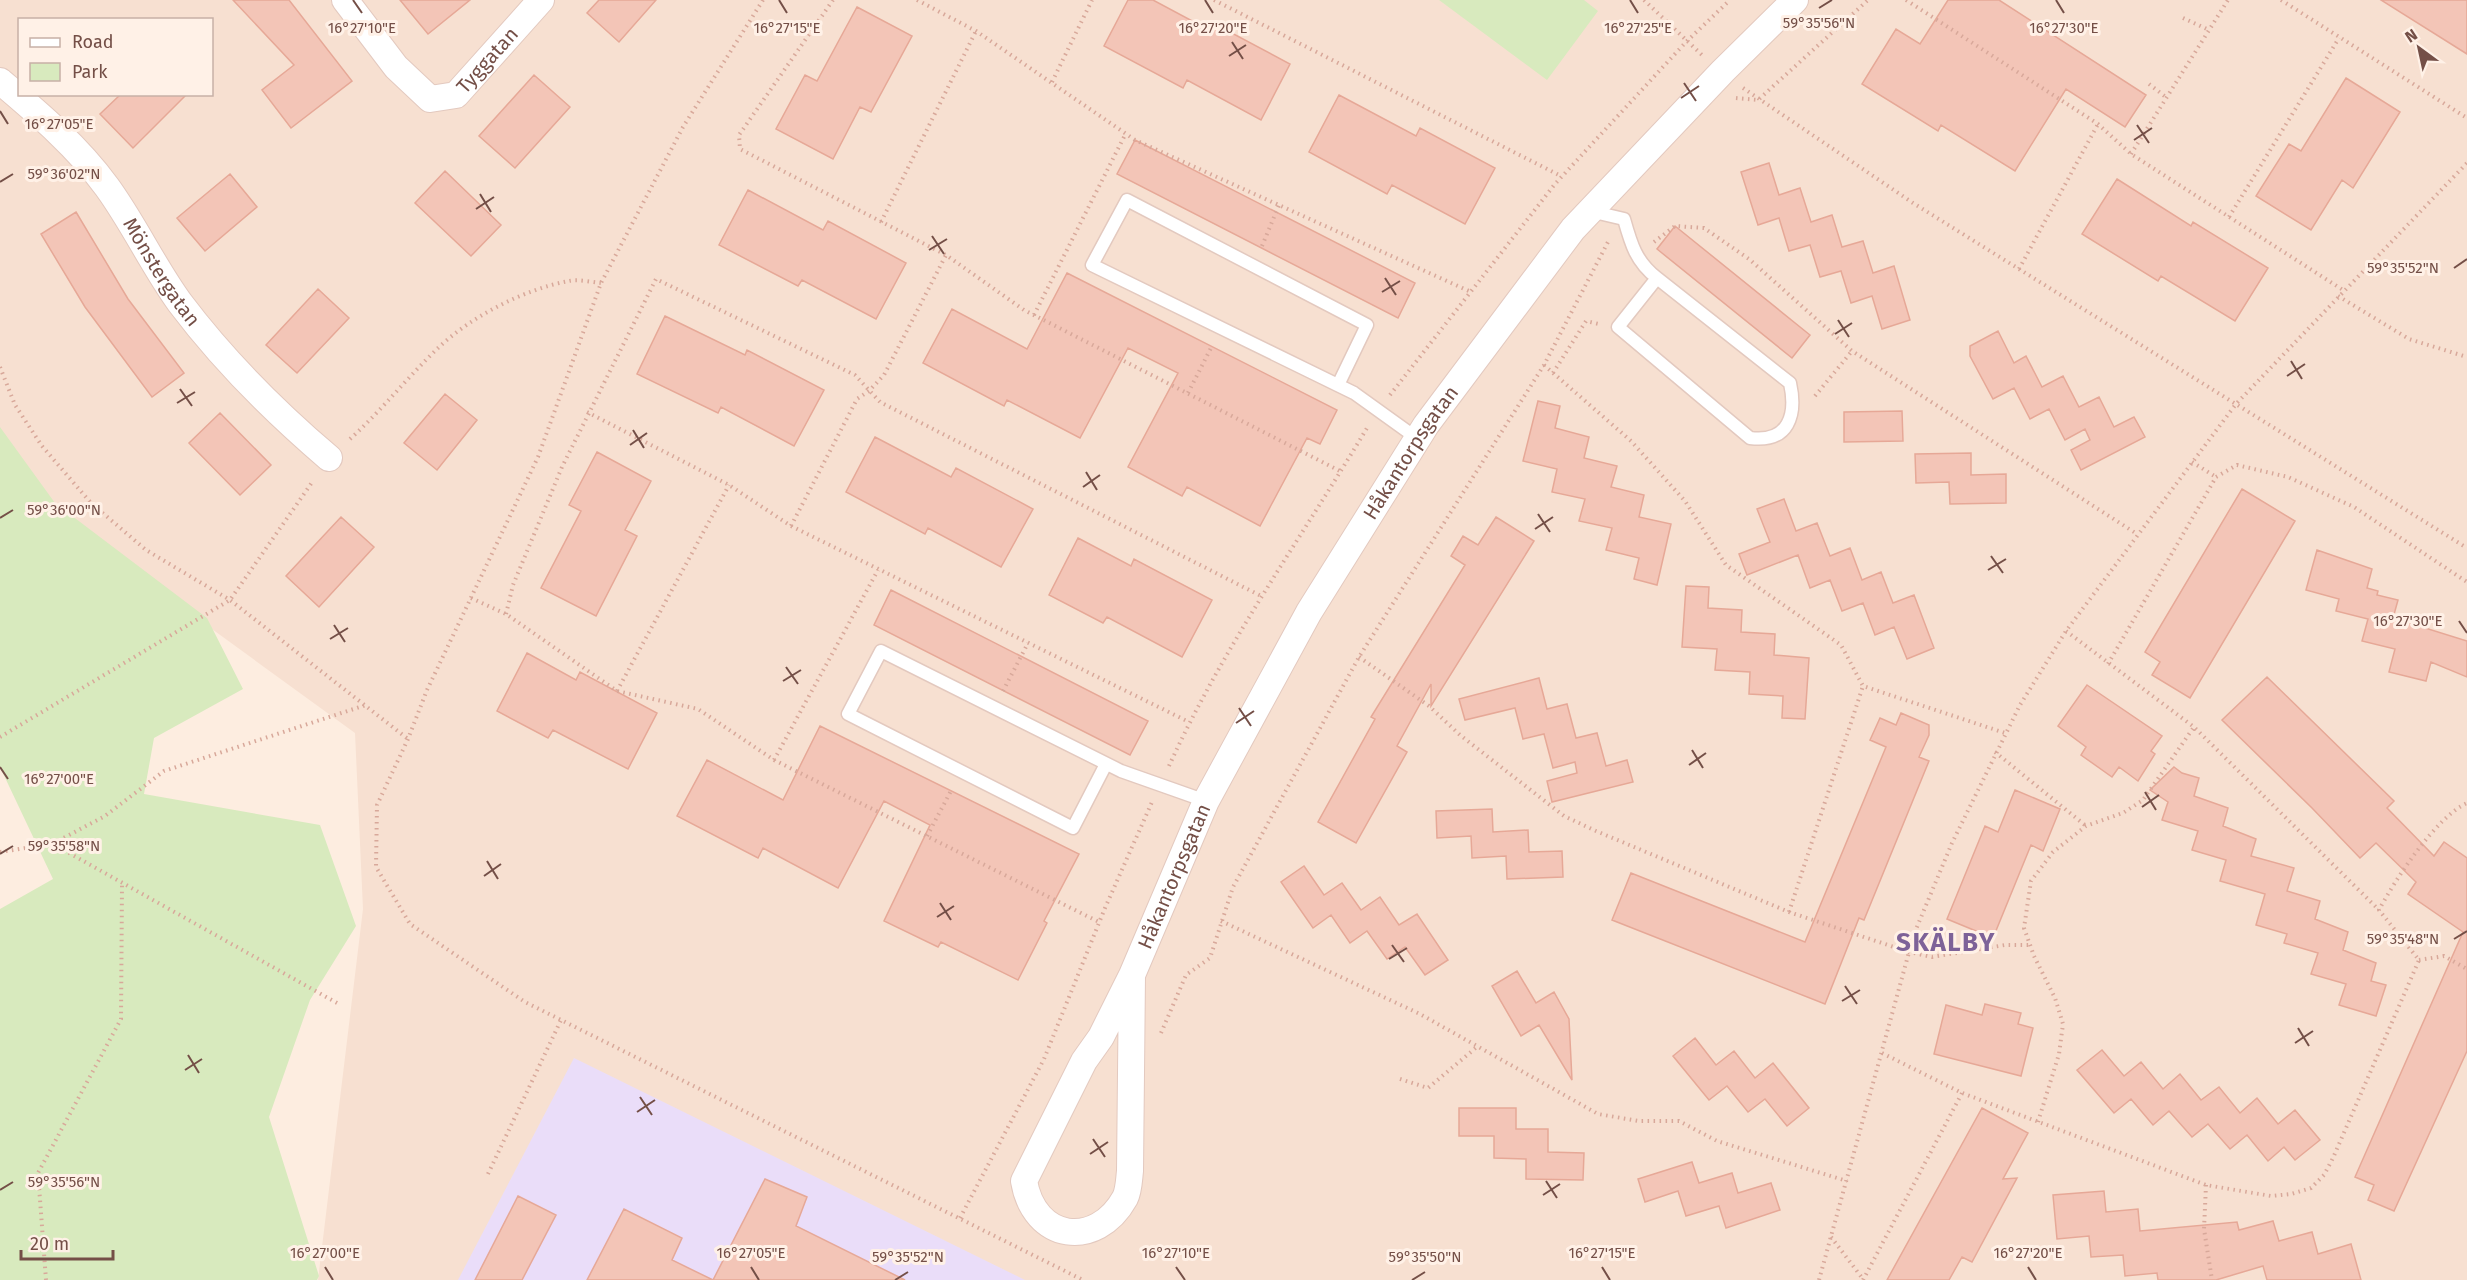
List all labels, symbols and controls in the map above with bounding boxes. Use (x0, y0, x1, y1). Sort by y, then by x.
text: 59°35'56"N (1783, 14, 1855, 32)
legend (18, 18, 213, 96)
north arrow (2389, 18, 2449, 78)
text: 16°27'10"E (328, 19, 396, 37)
text: 16°27'15"E (753, 19, 821, 37)
text: 16°27'20"E (1178, 19, 1248, 37)
text: 16°27'25"E (1604, 19, 1672, 37)
text: 16°27'30"E (2029, 19, 2099, 37)
street label: Tyggatan (451, 22, 523, 98)
text: N (2401, 25, 2421, 47)
text: Road (72, 31, 114, 53)
text: Park (72, 61, 108, 83)
text: 16°27'05"E (25, 115, 93, 133)
text: 59°36'02"N (27, 165, 101, 183)
street label: Mönstergatan (118, 213, 205, 331)
text: 59°35'52"N (2367, 259, 2439, 277)
street label: Håkantorpsgatan (1358, 381, 1463, 524)
text: 59°36'00"N (27, 501, 101, 519)
text: 16°27'30"E (2373, 612, 2443, 630)
text: 16°27'00"E (24, 770, 94, 788)
street label: Håkantorpsgatan (1133, 800, 1215, 952)
text: 59°35'58"N (28, 837, 100, 855)
district label: SKÄLBY (1896, 927, 1996, 958)
text: 59°35'48"N (2367, 930, 2439, 948)
text: 59°35'56"N (28, 1173, 100, 1191)
scale bar (21, 1223, 112, 1261)
text: 20 m (30, 1233, 69, 1255)
text: 16°27'00"E (290, 1244, 360, 1262)
text: 16°27'05"E (717, 1244, 785, 1262)
text: 16°27'10"E (1142, 1244, 1210, 1262)
text: 16°27'15"E (1568, 1244, 1636, 1262)
text: 16°27'20"E (1993, 1244, 2063, 1262)
text: 59°35'52"N (872, 1248, 944, 1266)
text: 59°35'50"N (1389, 1248, 1461, 1266)

